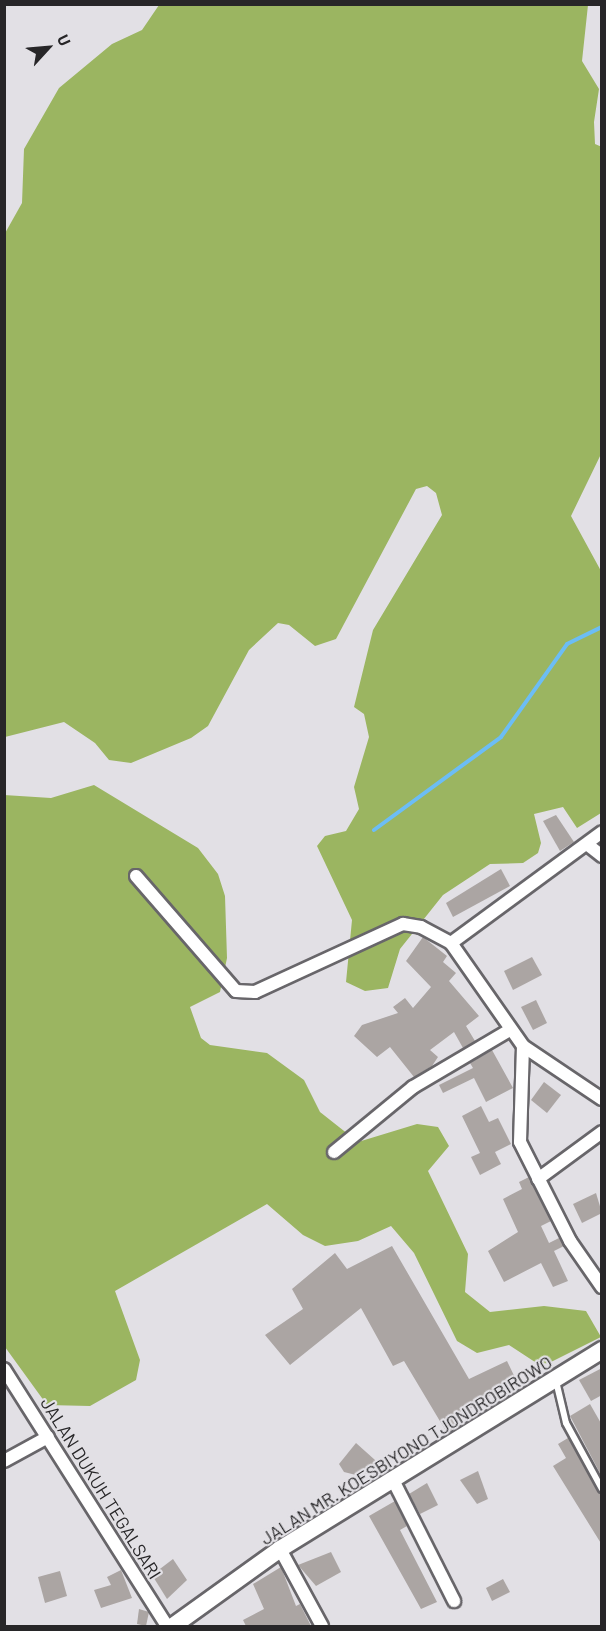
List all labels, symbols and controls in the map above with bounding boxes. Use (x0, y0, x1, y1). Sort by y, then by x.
north arrow (18, 18, 78, 78)
text: U (54, 31, 75, 49)
street label: JALAN MR. KOESBIYONO TJONDROBIROWO (256, 1351, 556, 1549)
street label: JALAN DUKUH TEGALSARI (36, 1393, 166, 1583)

